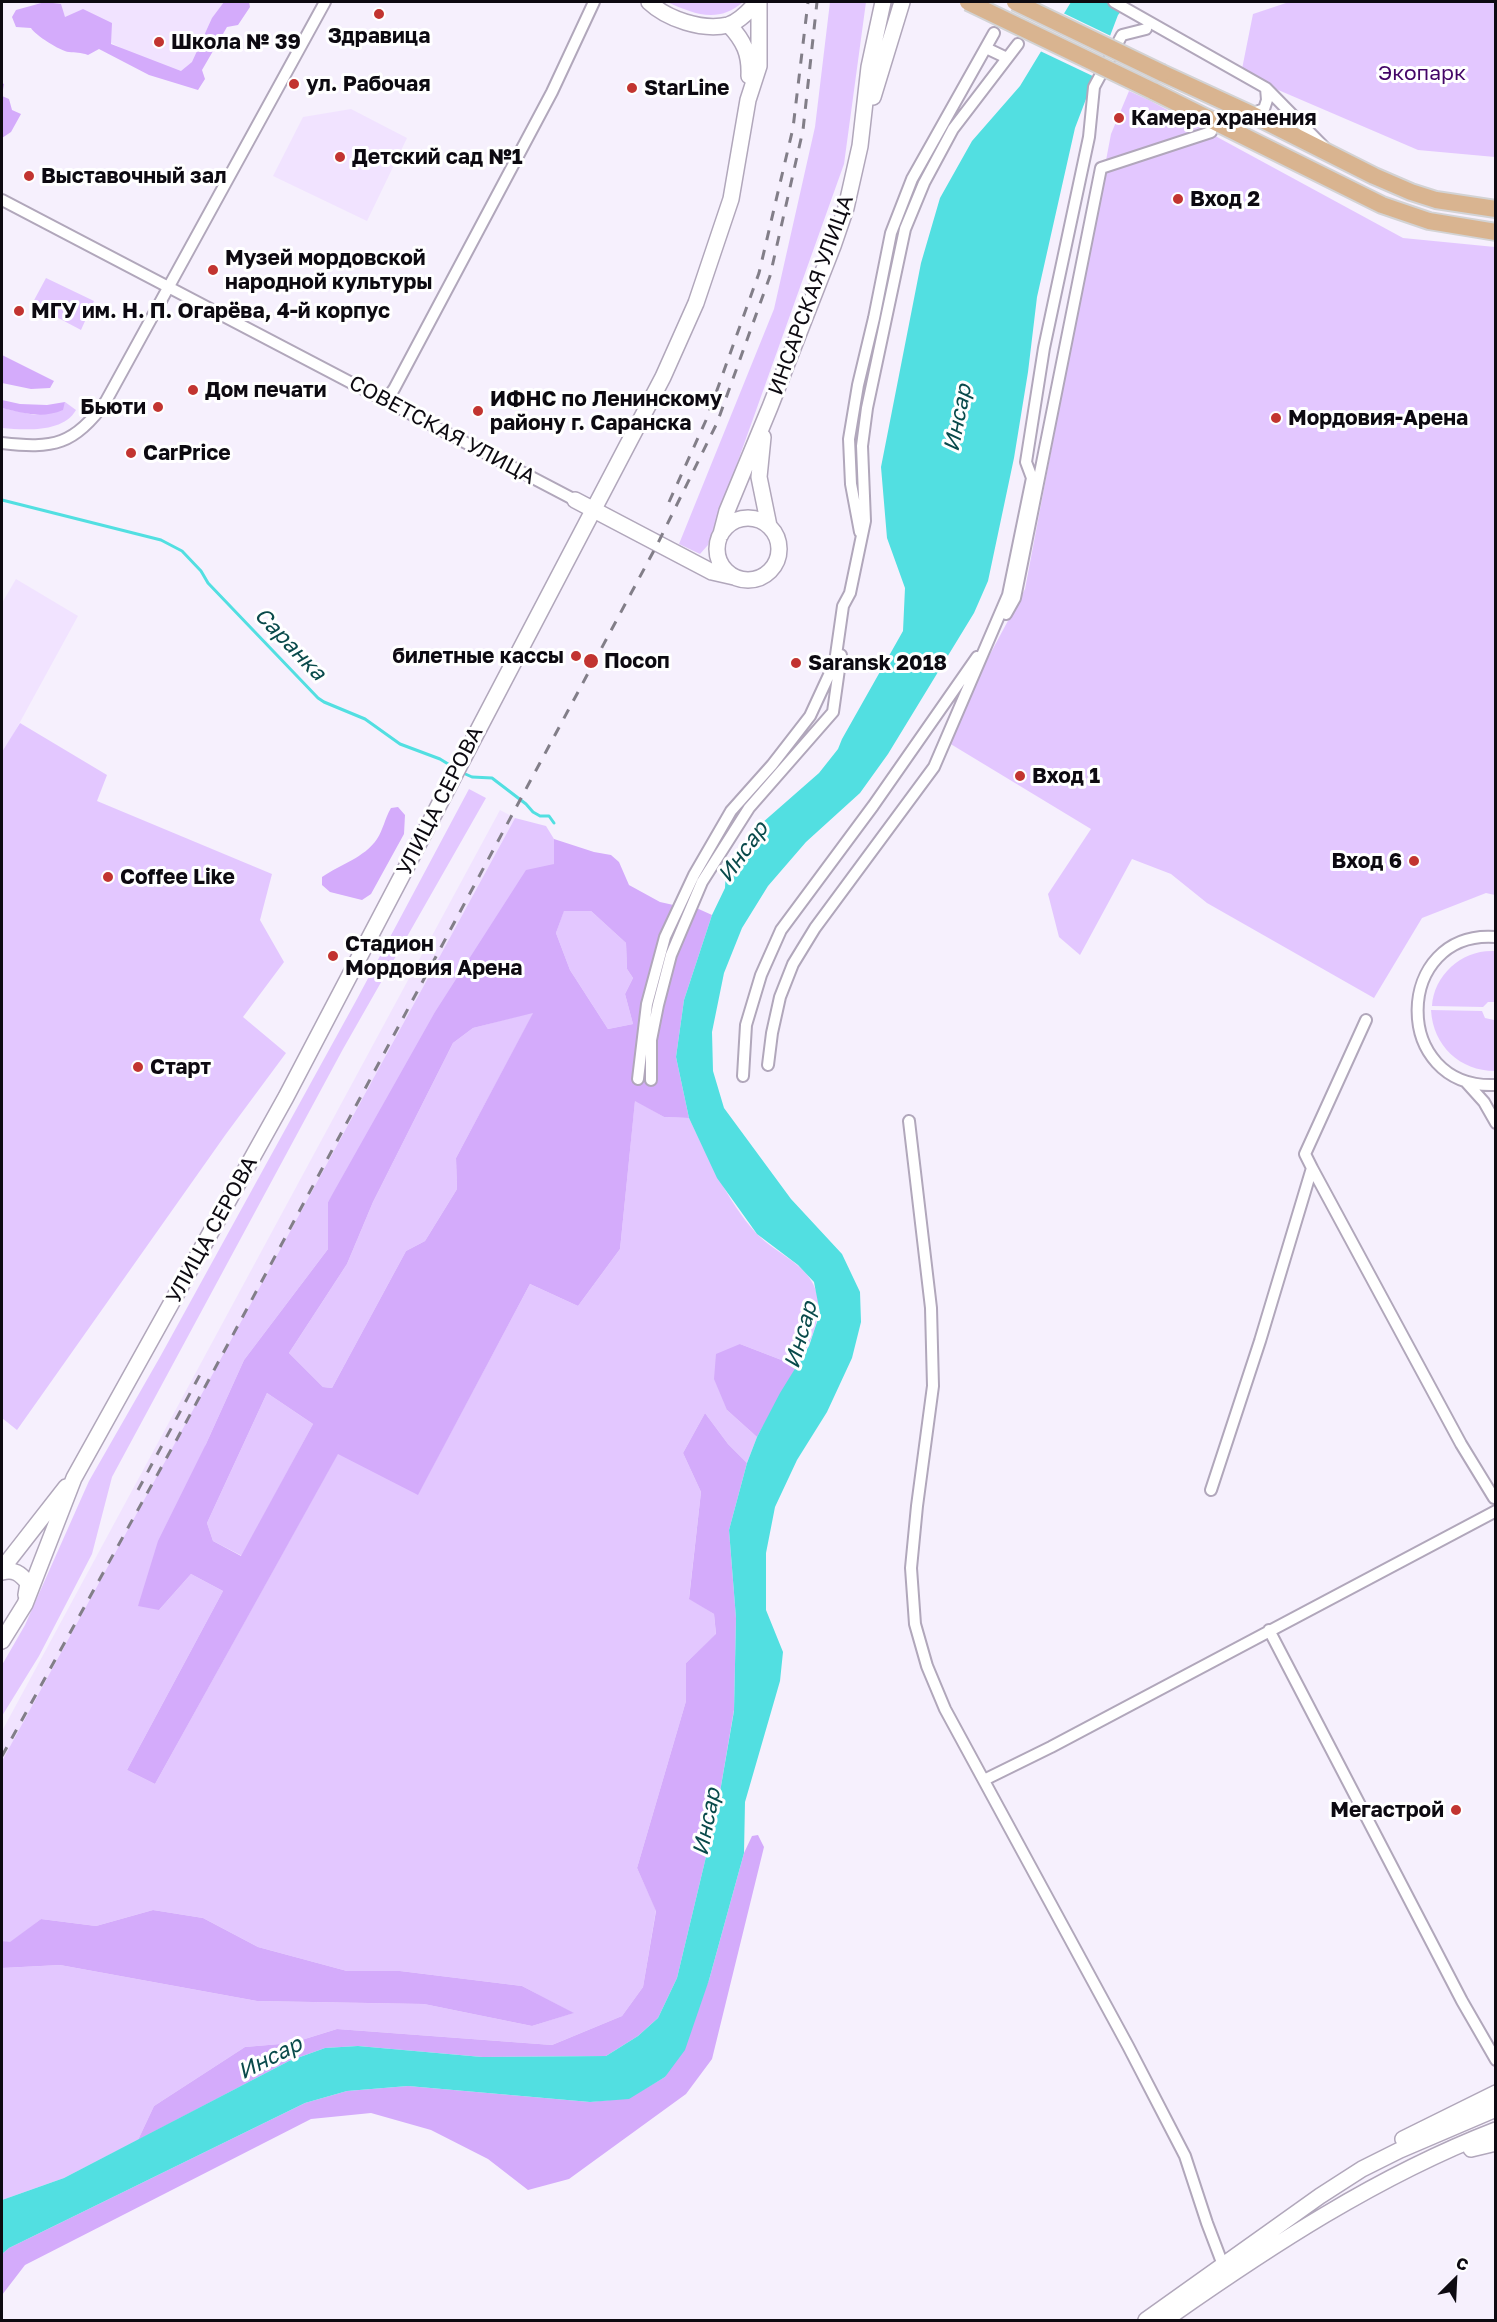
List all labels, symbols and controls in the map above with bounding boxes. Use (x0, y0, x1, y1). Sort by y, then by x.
marker: Здравица (372, 7, 386, 21)
place label: Здравица (328, 23, 430, 49)
place label: Школа № 39 (171, 29, 301, 55)
marker: Школа № 39 (152, 35, 166, 49)
park label: Экопарк (1378, 60, 1466, 86)
place label: ул. Рабочая (306, 71, 430, 97)
place label: StarLine (644, 75, 729, 101)
marker: ул. Рабочая (287, 77, 301, 91)
marker: StarLine (625, 81, 639, 95)
place label: Камера хранения (1131, 105, 1317, 131)
marker: Камера хранения (1112, 111, 1126, 125)
place label: Детский сад №1 (352, 144, 523, 170)
marker: Детский сад №1 (333, 150, 347, 164)
place label: Выставочный зал (41, 163, 226, 189)
marker: Выставочный зал (22, 169, 36, 183)
place label: Вход 2 (1190, 186, 1260, 212)
street label: ИНСАРСКАЯ УЛИЦА (763, 191, 859, 399)
marker: Вход 2 (1171, 192, 1185, 206)
place label: Музей мордовской народной культуры (225, 245, 432, 295)
marker: Музей мордовской народной культуры (206, 263, 220, 277)
place label: МГУ им. Н. П. Огарёва, 4-й корпус (31, 298, 390, 324)
marker: МГУ им. Н. П. Огарёва, 4-й корпус (12, 304, 26, 318)
street label: СОВЕТСКАЯ УЛИЦА (345, 370, 539, 490)
place label: Дом печати (205, 377, 327, 403)
water label: Инсар (939, 382, 977, 454)
marker: Дом печати (186, 383, 200, 397)
place label: ИФНС по Ленинскому району г. Саранска (490, 386, 722, 436)
place label: Бьюти (80, 394, 146, 420)
marker: Бьюти (151, 400, 165, 414)
marker: ИФНС по Ленинскому району г. Саранска (471, 404, 485, 418)
place label: Мордовия-Арена (1288, 405, 1468, 431)
marker: Мордовия-Арена (1269, 411, 1283, 425)
place label: CarPrice (143, 440, 231, 466)
marker: CarPrice (124, 446, 138, 460)
water label: Саранка (249, 602, 331, 686)
place label: билетные кассы (392, 643, 564, 669)
place label: Посоп (604, 648, 670, 674)
marker: билетные кассы (569, 649, 583, 663)
place label: Saransk 2018 (808, 650, 947, 676)
marker: Посоп (582, 652, 600, 670)
marker: Saransk 2018 (789, 656, 803, 670)
street label: УЛИЦА СЕРОВА (392, 722, 488, 880)
place label: Вход 1 (1032, 763, 1100, 789)
marker: Вход 1 (1013, 769, 1027, 783)
water label: Инсар (712, 817, 774, 887)
place label: Вход 6 (1331, 848, 1402, 874)
marker: Вход 6 (1407, 854, 1421, 868)
place label: Coffee Like (120, 864, 235, 890)
marker: Coffee Like (101, 870, 115, 884)
place label: Стадион Мордовия Арена (345, 931, 522, 981)
marker: Стадион Мордовия Арена (326, 949, 340, 963)
place label: Старт (150, 1054, 211, 1080)
marker: Старт (131, 1060, 145, 1074)
street label: УЛИЦА СЕРОВА (161, 1152, 263, 1308)
water label: Инсар (779, 1299, 823, 1371)
water label: Инсар (688, 1786, 726, 1858)
place label: Мегастрой (1330, 1797, 1444, 1823)
marker: Мегастрой (1449, 1803, 1463, 1817)
water label: Инсар (234, 2031, 306, 2085)
north arrow (1425, 2250, 1485, 2310)
text: С (1453, 2252, 1472, 2275)

